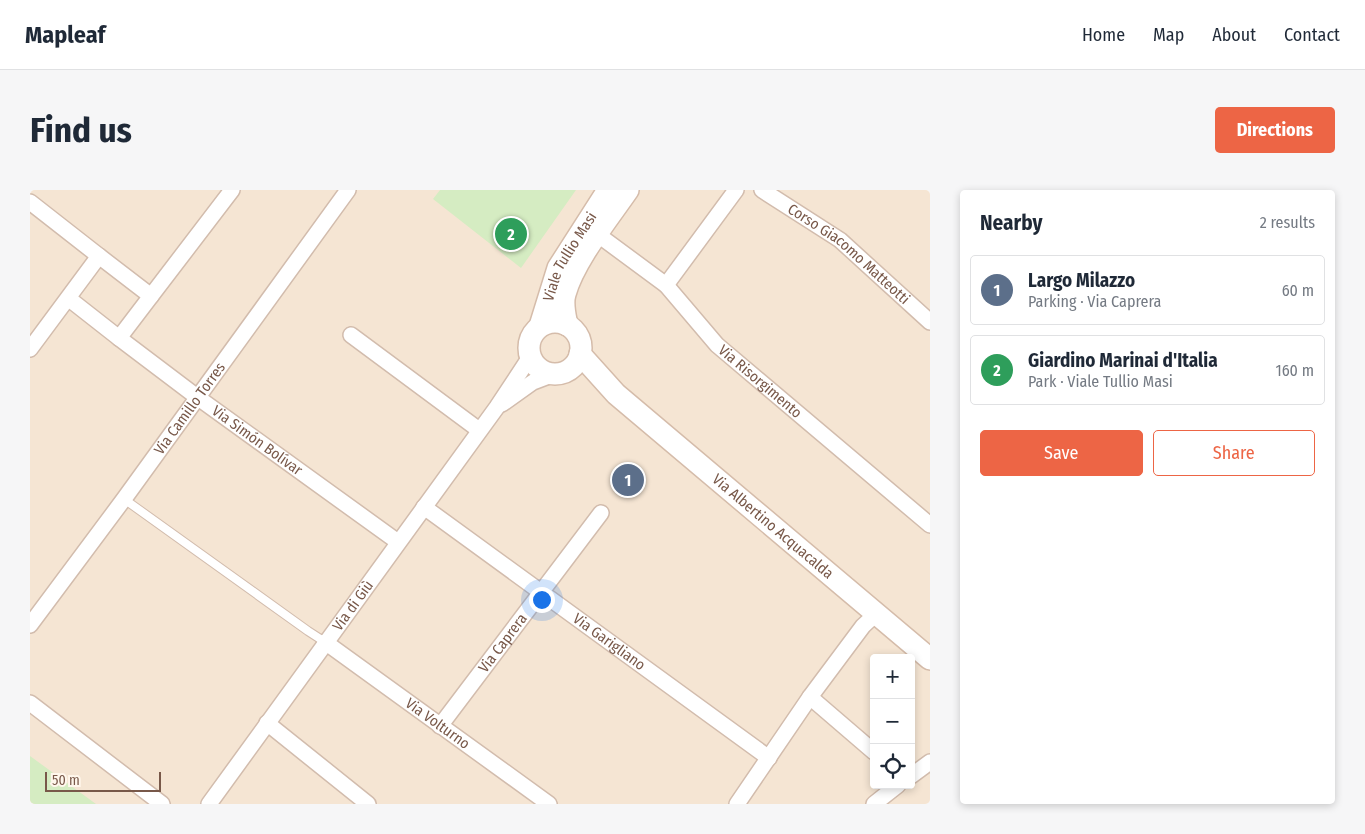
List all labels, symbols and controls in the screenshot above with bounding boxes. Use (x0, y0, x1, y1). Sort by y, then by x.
text: Mapleaf (25, 21, 105, 49)
text: Home (1082, 24, 1125, 46)
text: Map (1153, 24, 1184, 46)
text: About (1212, 24, 1256, 46)
text: Contact (1284, 24, 1340, 46)
button: Directions (1215, 107, 1335, 153)
text: Find us (30, 109, 132, 151)
street label: Corso Giacomo Matteotti (784, 200, 913, 308)
street label: Viale Tullio Masi (539, 209, 601, 303)
text: Nearby (980, 210, 1042, 236)
text: 2 results (1260, 213, 1315, 232)
pin: 2 (495, 215, 527, 253)
text: Largo Milazzo (1028, 269, 1135, 292)
text: 1 (994, 281, 1000, 300)
text: 60 m (1282, 281, 1314, 300)
text: Parking · Via Caprera (1028, 292, 1161, 311)
street label: Via Risorgimento (715, 341, 806, 422)
text: Giardino Marinai d'Italia (1028, 349, 1218, 372)
street label: Via Camillo Torres (150, 359, 229, 458)
text: 2 (993, 361, 1001, 380)
text: 160 m (1275, 361, 1314, 380)
text: Park · Viale Tullio Masi (1028, 372, 1173, 391)
street label: Via Simón Bolívar (208, 402, 307, 480)
button: Save (980, 430, 1143, 476)
button: Share (1153, 430, 1315, 476)
pin: 1 (612, 461, 644, 499)
street label: Via Albertino Acquacalda (709, 470, 837, 583)
street label: Via di Giù (329, 577, 377, 634)
your location (529, 587, 555, 613)
street label: Via Garigliano (569, 609, 649, 674)
street label: Via Caprera (475, 610, 531, 676)
map controls (870, 654, 915, 789)
button: + (870, 654, 915, 699)
street label: Via Volturno (402, 694, 473, 753)
button: − (870, 699, 915, 744)
button: locate (870, 744, 915, 789)
scale bar (45, 769, 161, 792)
text: 50 m (52, 772, 80, 789)

